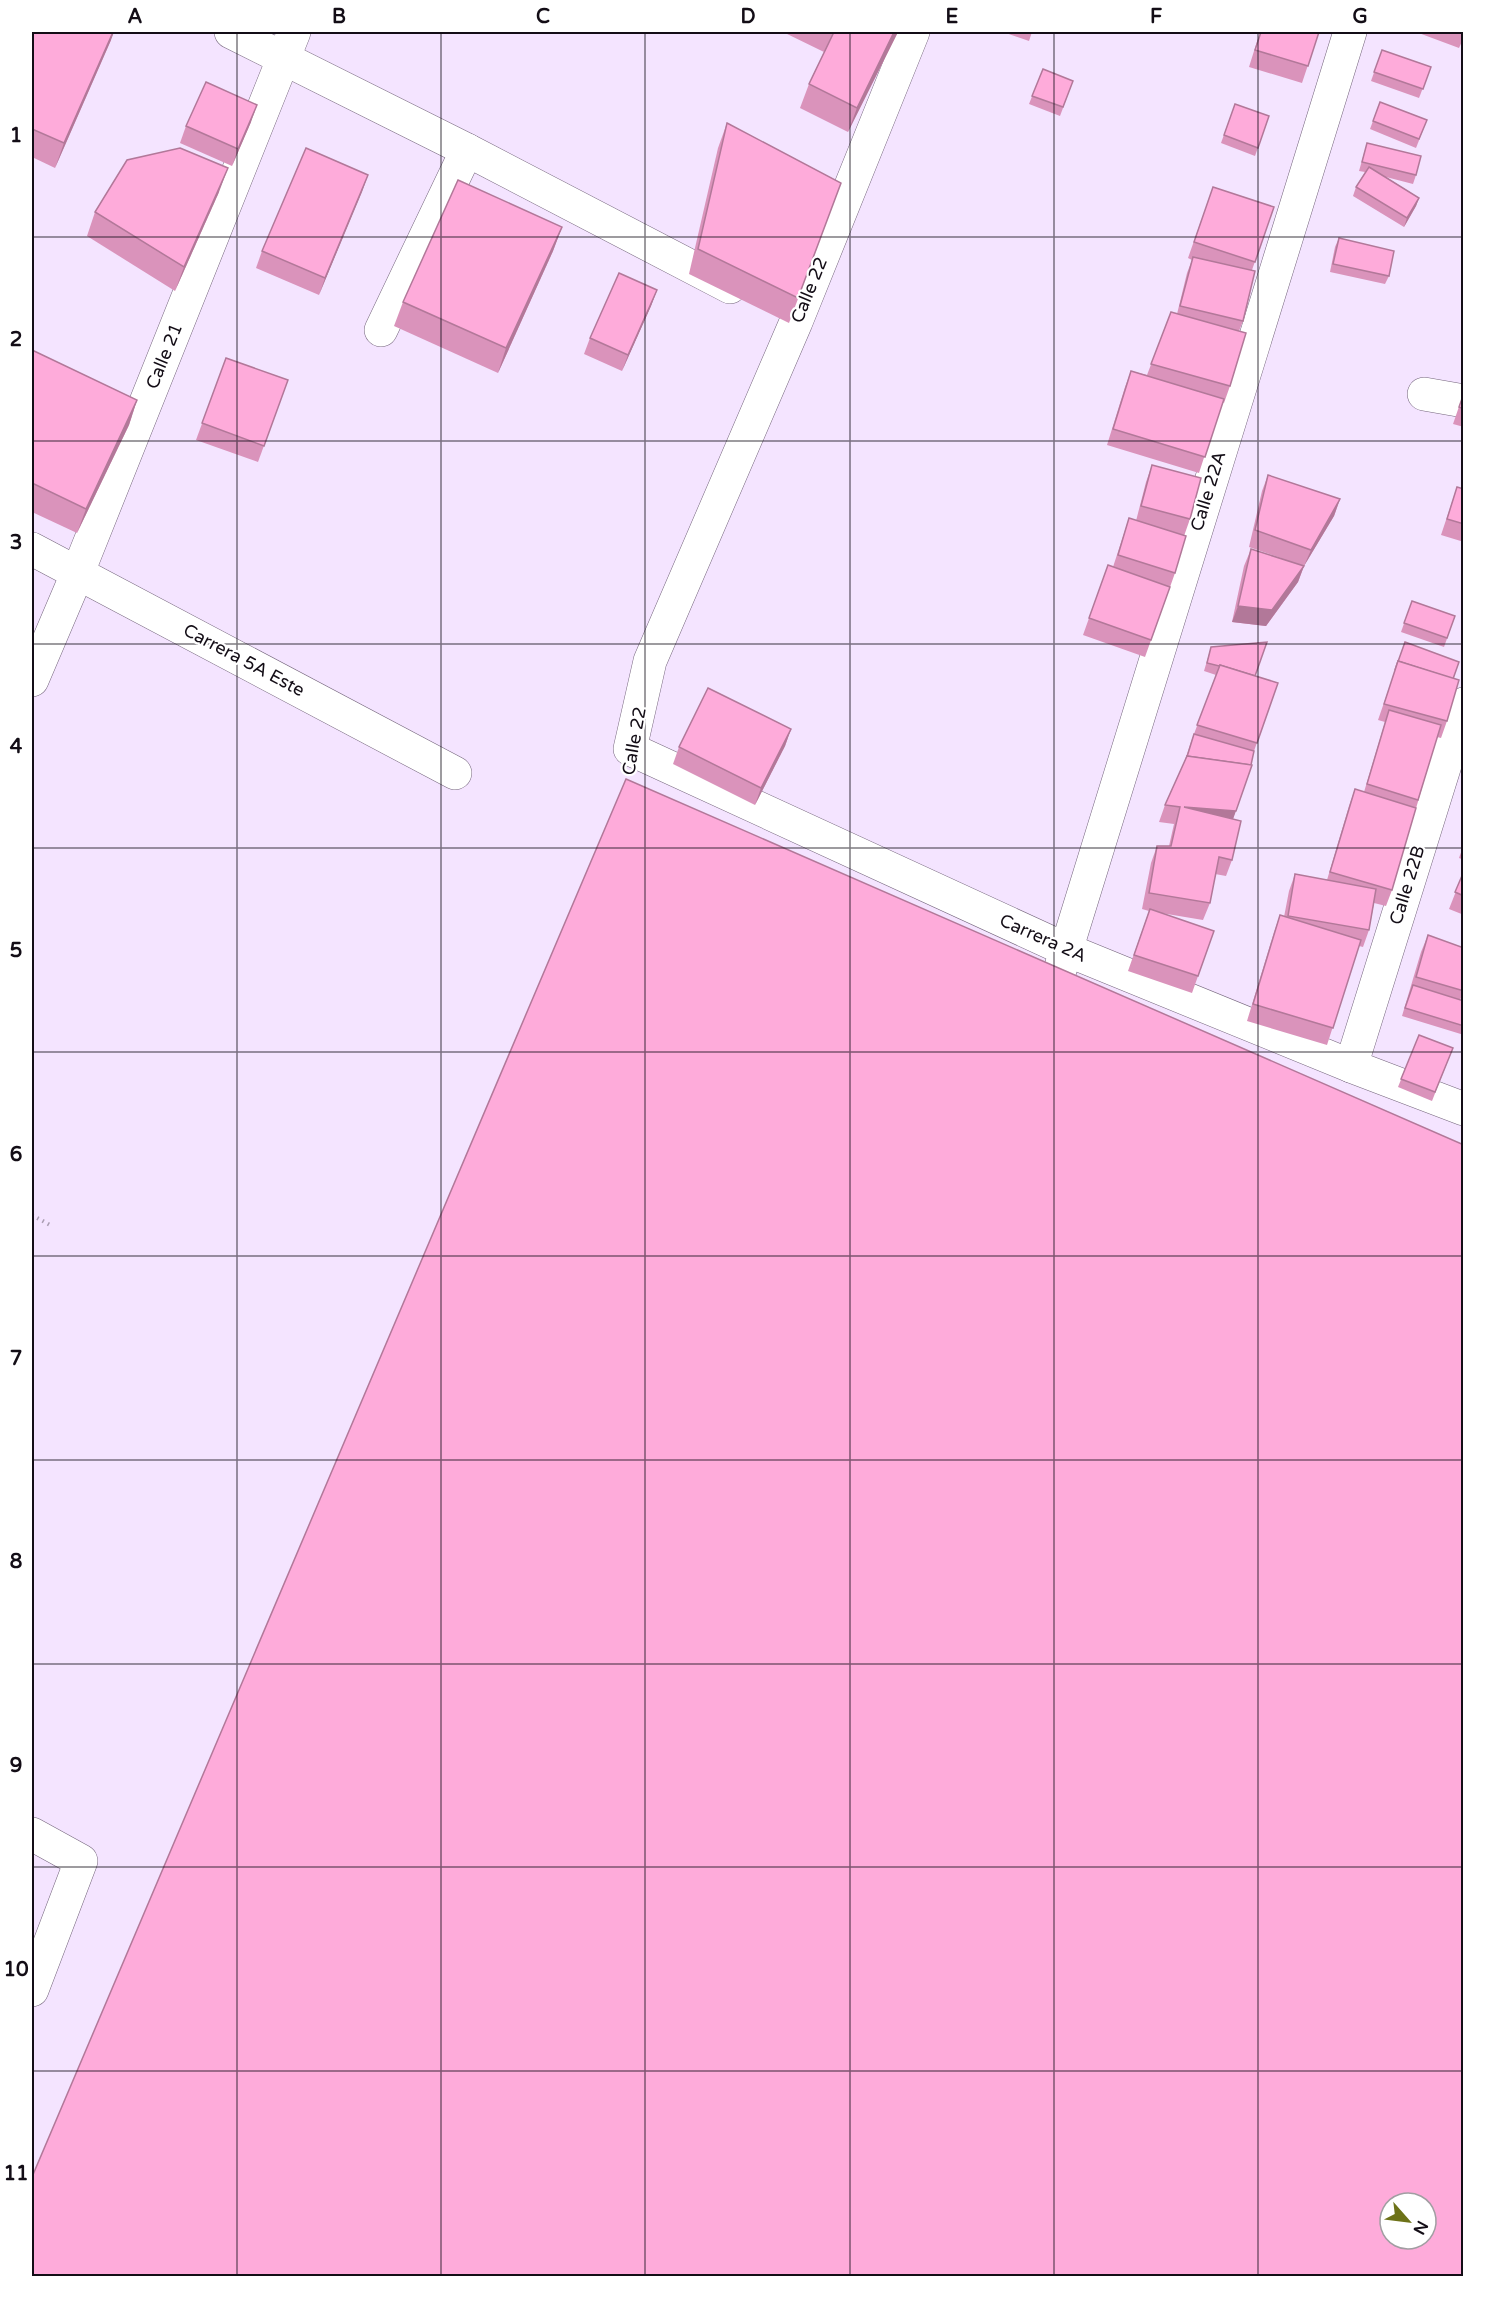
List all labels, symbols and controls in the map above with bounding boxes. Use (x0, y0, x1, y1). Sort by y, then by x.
text: A (128, 5, 143, 29)
text: B (332, 5, 346, 29)
text: C (536, 5, 550, 29)
text: D (740, 5, 756, 29)
text: E (946, 5, 959, 29)
text: F (1150, 5, 1162, 29)
text: G (1352, 5, 1368, 29)
text: 1 (10, 124, 22, 148)
street label: Calle 22 (786, 254, 832, 326)
street label: Calle 21 (141, 320, 187, 392)
text: 2 (10, 328, 22, 352)
street label: Calle 22A (1185, 448, 1231, 534)
text: 3 (10, 531, 22, 555)
street label: Carrera 5A Este (180, 619, 308, 701)
street label: Calle 22 (617, 705, 651, 777)
text: 4 (10, 735, 23, 759)
street label: Calle 22B (1385, 843, 1429, 927)
street label: Carrera 2A (996, 909, 1090, 967)
text: 5 (10, 939, 22, 963)
text: 6 (10, 1143, 22, 1167)
text: 7 (10, 1347, 22, 1371)
text: 8 (10, 1550, 22, 1574)
text: 9 (10, 1754, 22, 1778)
text: 10 (3, 1958, 29, 1982)
text: 11 (3, 2162, 29, 2186)
north arrow (1378, 2191, 1438, 2251)
text: N (1409, 2217, 1432, 2238)

